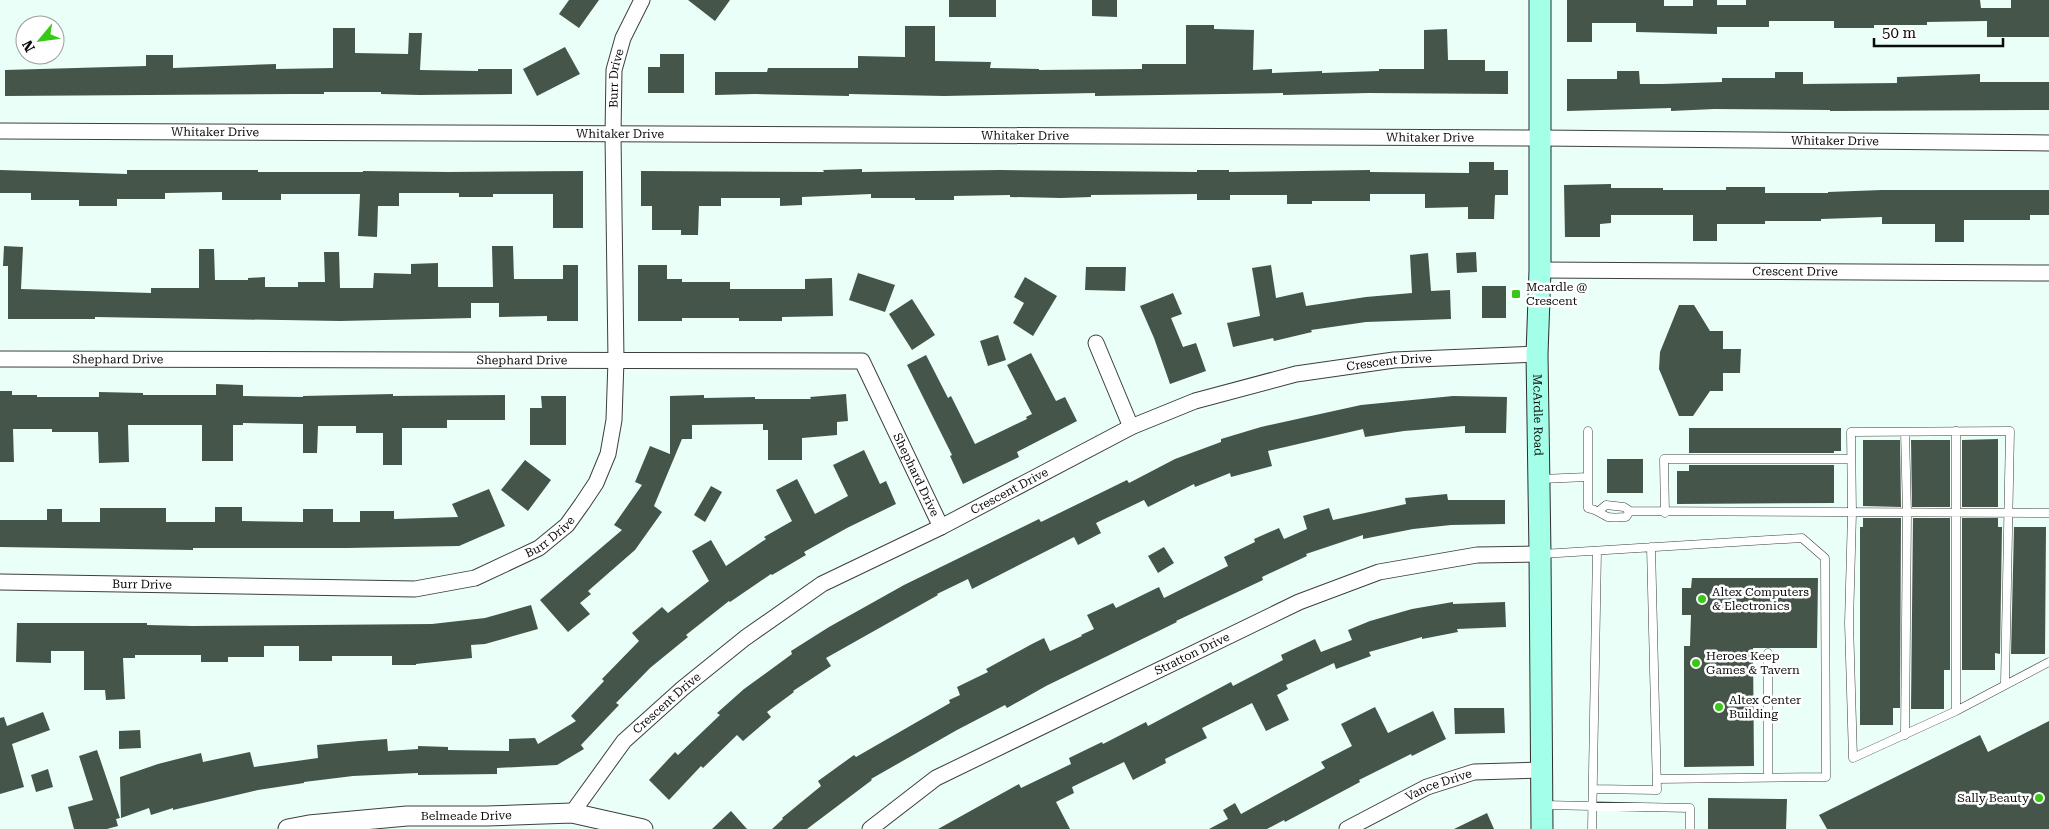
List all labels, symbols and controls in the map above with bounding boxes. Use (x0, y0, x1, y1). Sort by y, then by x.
north arrow (15, 15, 65, 65)
scale bar (1874, 15, 2003, 47)
text: 50 m (1882, 24, 1917, 42)
text: N (19, 38, 38, 55)
street label: Burr Drive (606, 47, 627, 108)
street label: Whitaker Drive (171, 125, 259, 139)
street label: Whitaker Drive (576, 127, 664, 141)
street label: Whitaker Drive (981, 128, 1069, 143)
street label: Whitaker Drive (1386, 130, 1474, 145)
street label: Whitaker Drive (1791, 133, 1879, 148)
street label: Crescent Drive (1752, 264, 1838, 279)
place label: Mcardle @ Crescent (1526, 280, 1587, 308)
marker: Mcardle @ Crescent (1510, 288, 1522, 300)
street label: Crescent Drive (1346, 351, 1432, 374)
street label: Shephard Drive (73, 352, 164, 366)
street label: Shephard Drive (477, 353, 568, 367)
street label: McArdle Road (1530, 374, 1546, 456)
street label: Shephard Drive (890, 431, 942, 519)
street label: Crescent Drive (968, 465, 1051, 517)
street label: Burr Drive (523, 513, 578, 561)
street label: Burr Drive (112, 577, 172, 592)
place label: Altex Computers & Electronics (1712, 585, 1809, 613)
marker: Altex Computers & Electronics (1696, 593, 1708, 605)
street label: Stratton Drive (1152, 630, 1232, 678)
place label: Heroes Keep Games & Tavern (1706, 649, 1800, 677)
marker: Heroes Keep Games & Tavern (1690, 657, 1702, 669)
street label: Crescent Drive (630, 669, 704, 737)
place label: Altex Center Building (1729, 693, 1801, 721)
marker: Altex Center Building (1713, 701, 1725, 713)
street label: Vance Drive (1403, 766, 1474, 804)
place label: Sally Beauty (1957, 791, 2030, 805)
marker: Sally Beauty (2033, 792, 2045, 804)
street label: Belmeade Drive (421, 808, 512, 823)

